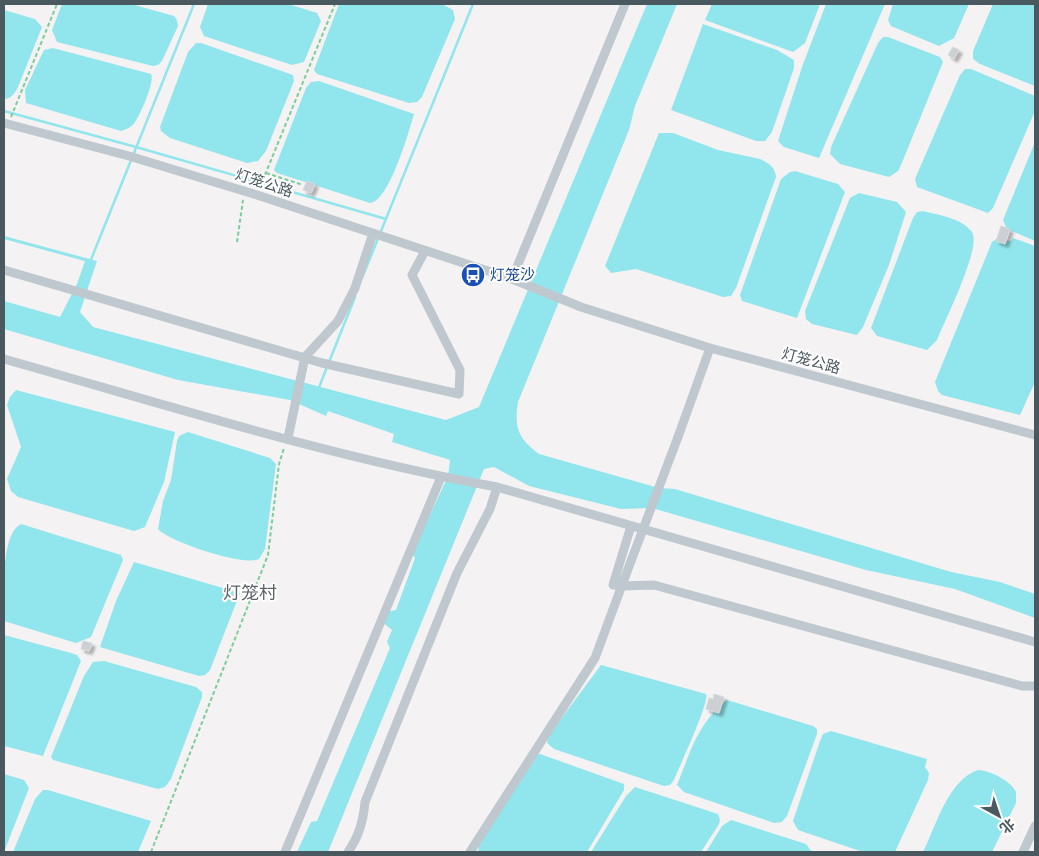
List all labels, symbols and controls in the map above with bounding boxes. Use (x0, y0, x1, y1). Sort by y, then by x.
street label: 灯笼公路 (233, 165, 295, 200)
bus stop icon: 灯笼沙 (460, 262, 486, 288)
place label: 灯笼沙 (490, 266, 535, 283)
street label: 灯笼公路 (780, 345, 842, 376)
district label: 灯笼村 (223, 582, 277, 602)
north arrow (974, 791, 1024, 841)
text: 北 (997, 815, 1018, 837)

